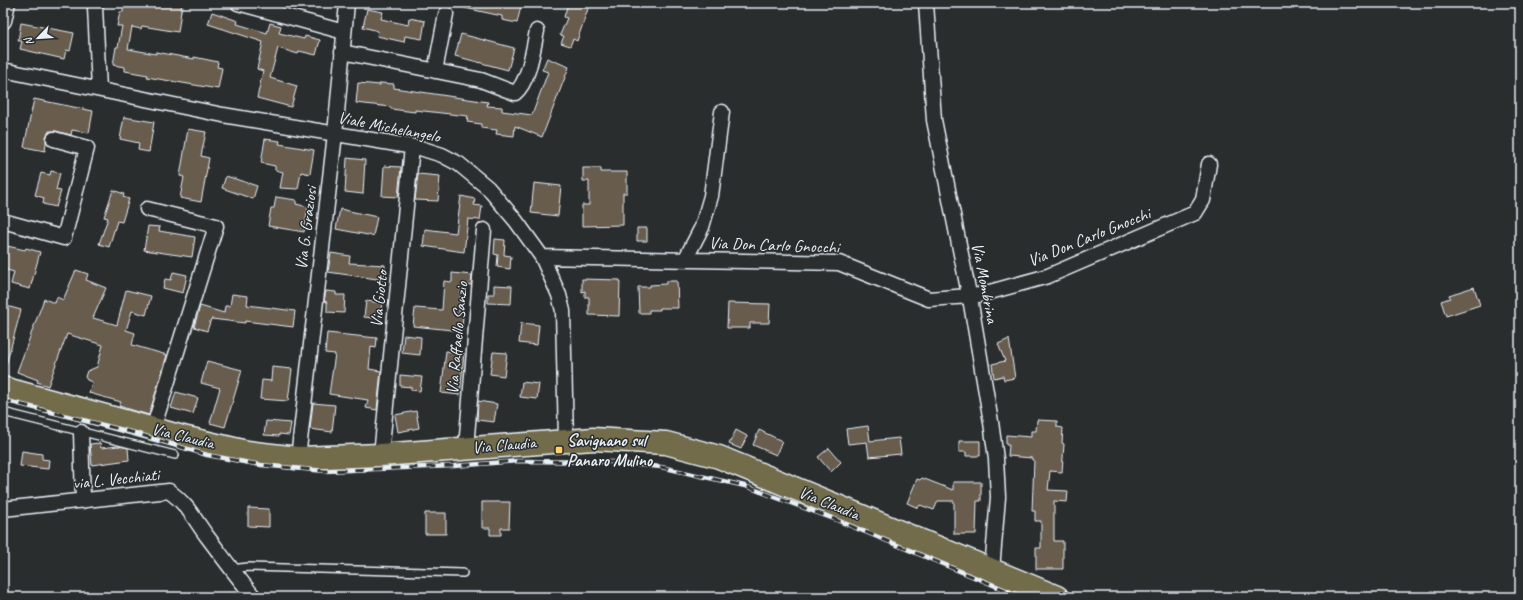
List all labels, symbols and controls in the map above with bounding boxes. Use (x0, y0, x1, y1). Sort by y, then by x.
north arrow (18, 18, 58, 58)
text: N (20, 34, 37, 48)
street label: Viale Michelangelo (336, 107, 444, 148)
street label: Via G. Graziosi (290, 183, 322, 271)
street label: Via Don Carlo Gnocchi (1025, 202, 1155, 271)
street label: Via Don Carlo Gnocchi (709, 232, 841, 258)
street label: Via Mombrina (967, 241, 1003, 326)
street label: Via Giotto (366, 267, 393, 329)
street label: Via Raffaello Sanzio (442, 280, 472, 395)
street label: Via Claudia (150, 418, 218, 454)
place label: Savignano sul Panaro Mulino (567, 430, 654, 471)
street label: Via Claudia (471, 432, 539, 458)
marker: Savignano sul Panaro Mulino (554, 445, 564, 455)
street label: via L. Vecchiati (72, 464, 162, 494)
street label: Via Claudia (796, 481, 864, 525)

